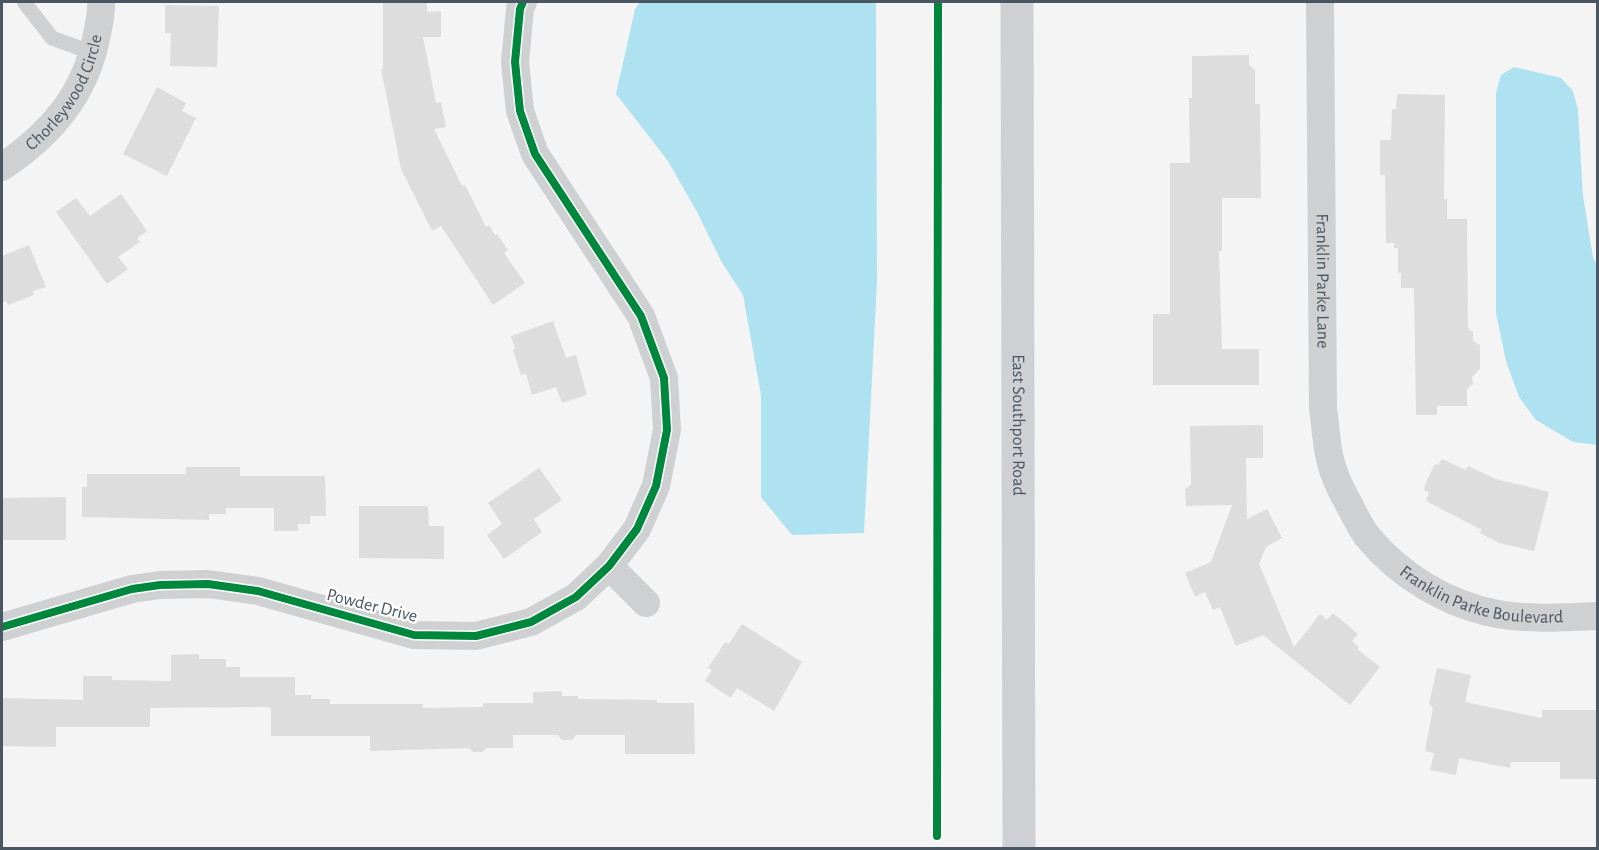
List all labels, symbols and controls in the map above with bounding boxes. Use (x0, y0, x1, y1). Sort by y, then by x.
street label: Chorleywood Circle (22, 33, 106, 154)
street label: Franklin Parke Lane (1313, 213, 1332, 349)
street label: East Southport Road (1009, 354, 1027, 496)
street label: Franklin Parke Boulevard (1396, 563, 1564, 627)
street label: Powder Drive (325, 586, 419, 626)

